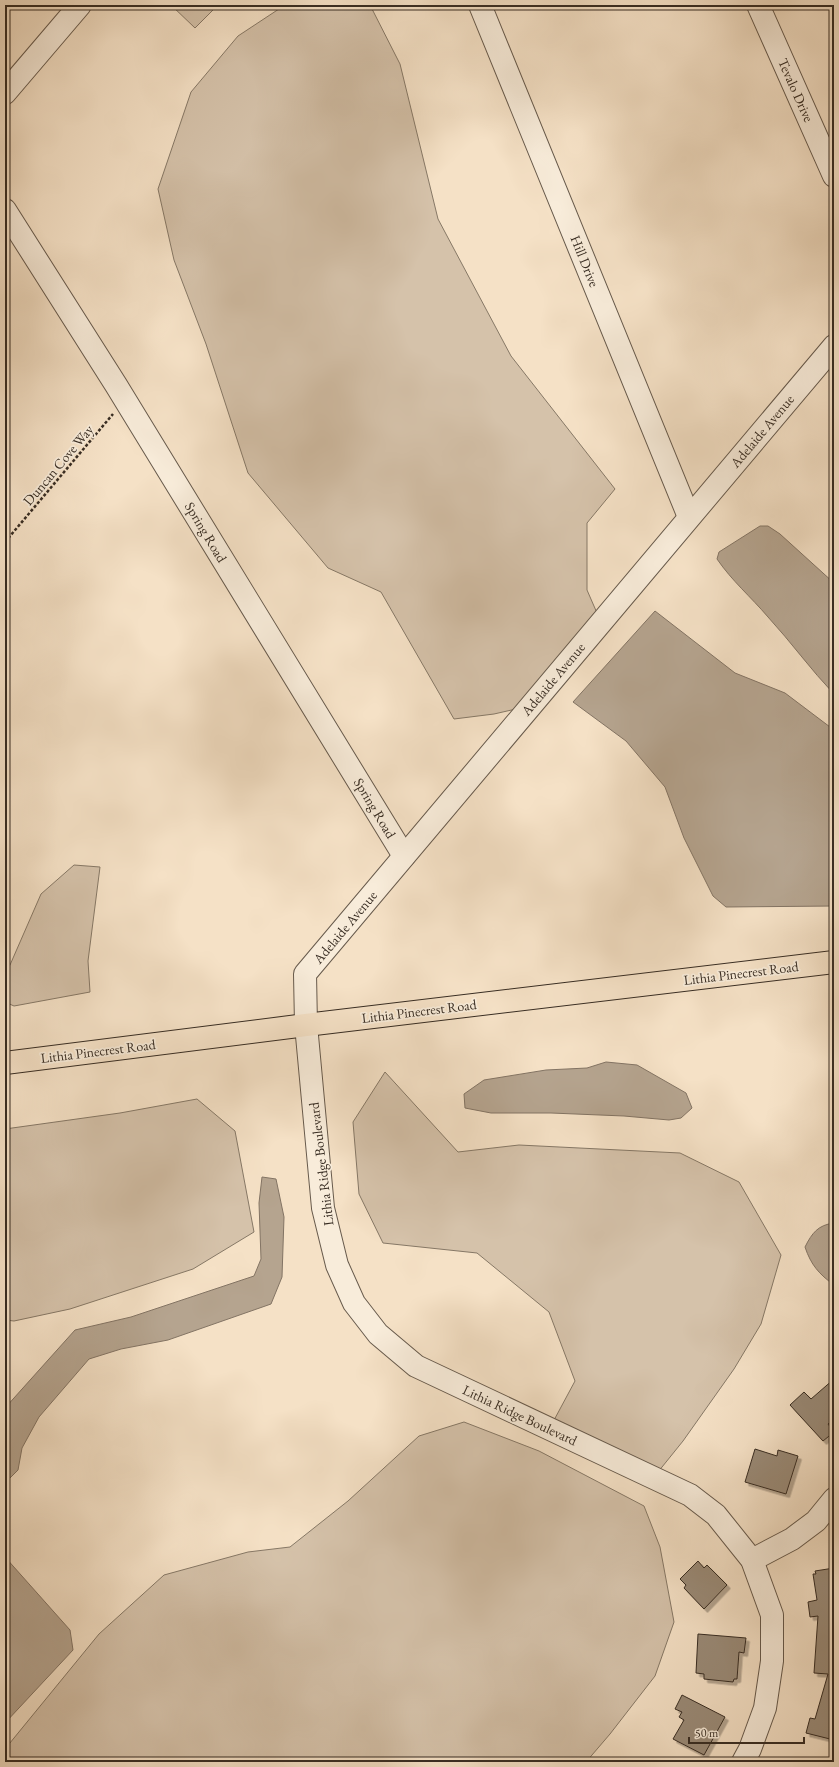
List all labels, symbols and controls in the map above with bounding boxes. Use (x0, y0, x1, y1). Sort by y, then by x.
street label: Tevalo Drive (774, 55, 818, 125)
street label: Hill Drive (567, 233, 604, 290)
street label: Adelaide Avenue (725, 390, 798, 472)
street label: Duncan Cove Way (19, 420, 98, 509)
street label: Spring Road (181, 498, 232, 566)
street label: Adelaide Avenue (516, 638, 589, 720)
street label: Spring Road (350, 774, 401, 842)
street label: Adelaide Avenue (308, 886, 381, 968)
street label: Lithia Pinecrest Road (683, 957, 800, 989)
street label: Lithia Pinecrest Road (361, 995, 478, 1027)
street label: Lithia Pinecrest Road (40, 1035, 157, 1067)
street label: Lithia Ridge Boulevard (304, 1100, 338, 1227)
street label: Lithia Ridge Boulevard (460, 1381, 581, 1450)
scale bar (689, 1719, 804, 1745)
text: 50 m (695, 1725, 719, 1741)

